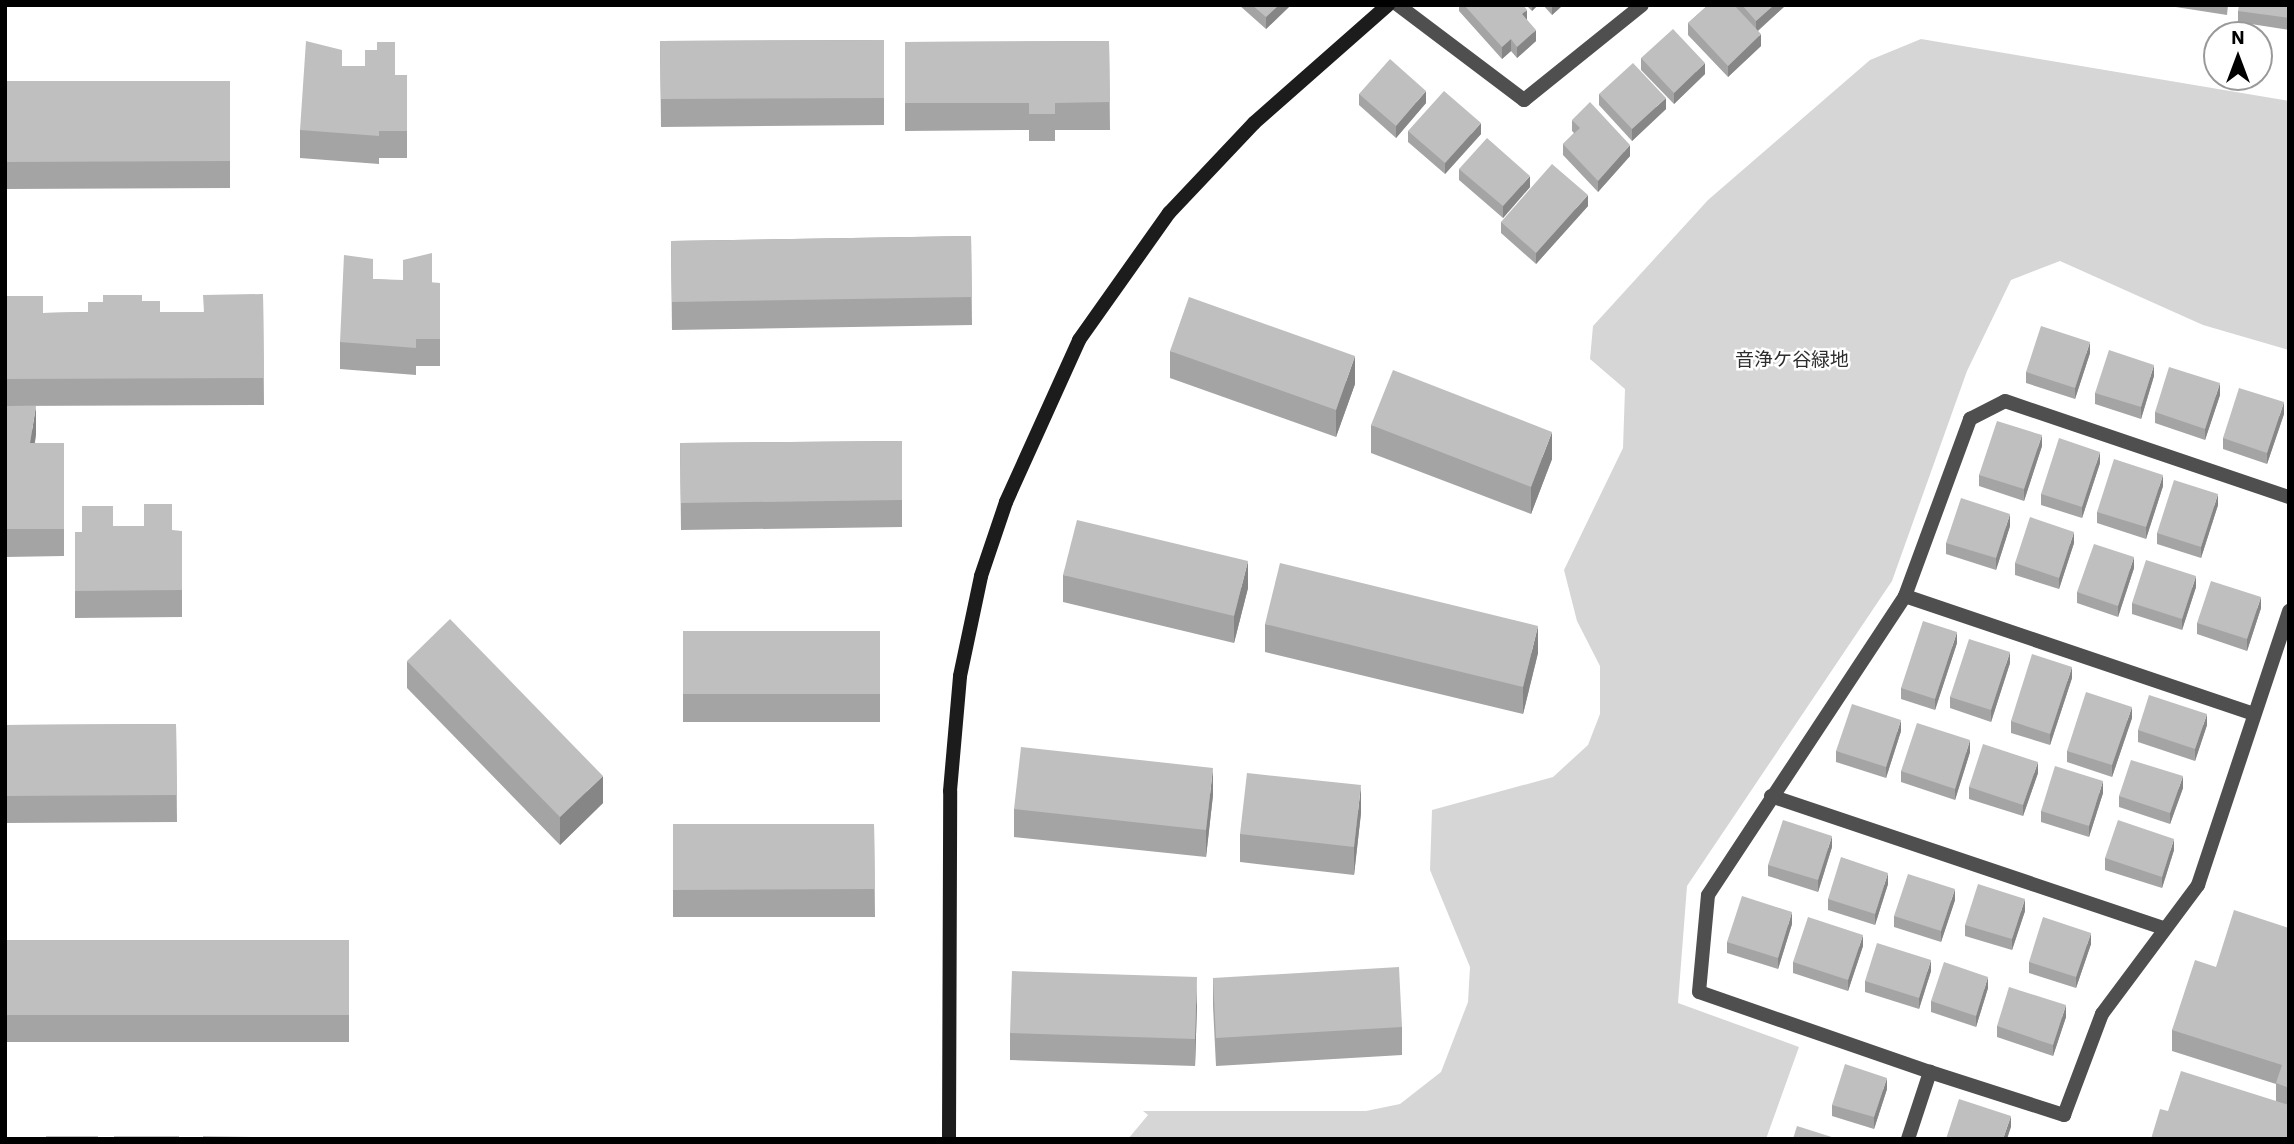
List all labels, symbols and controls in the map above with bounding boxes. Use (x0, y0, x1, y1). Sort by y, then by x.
north arrow (2203, 21, 2273, 91)
text: N (2231, 25, 2245, 49)
park label: 音浄ケ谷緑地 (1735, 349, 1849, 371)

